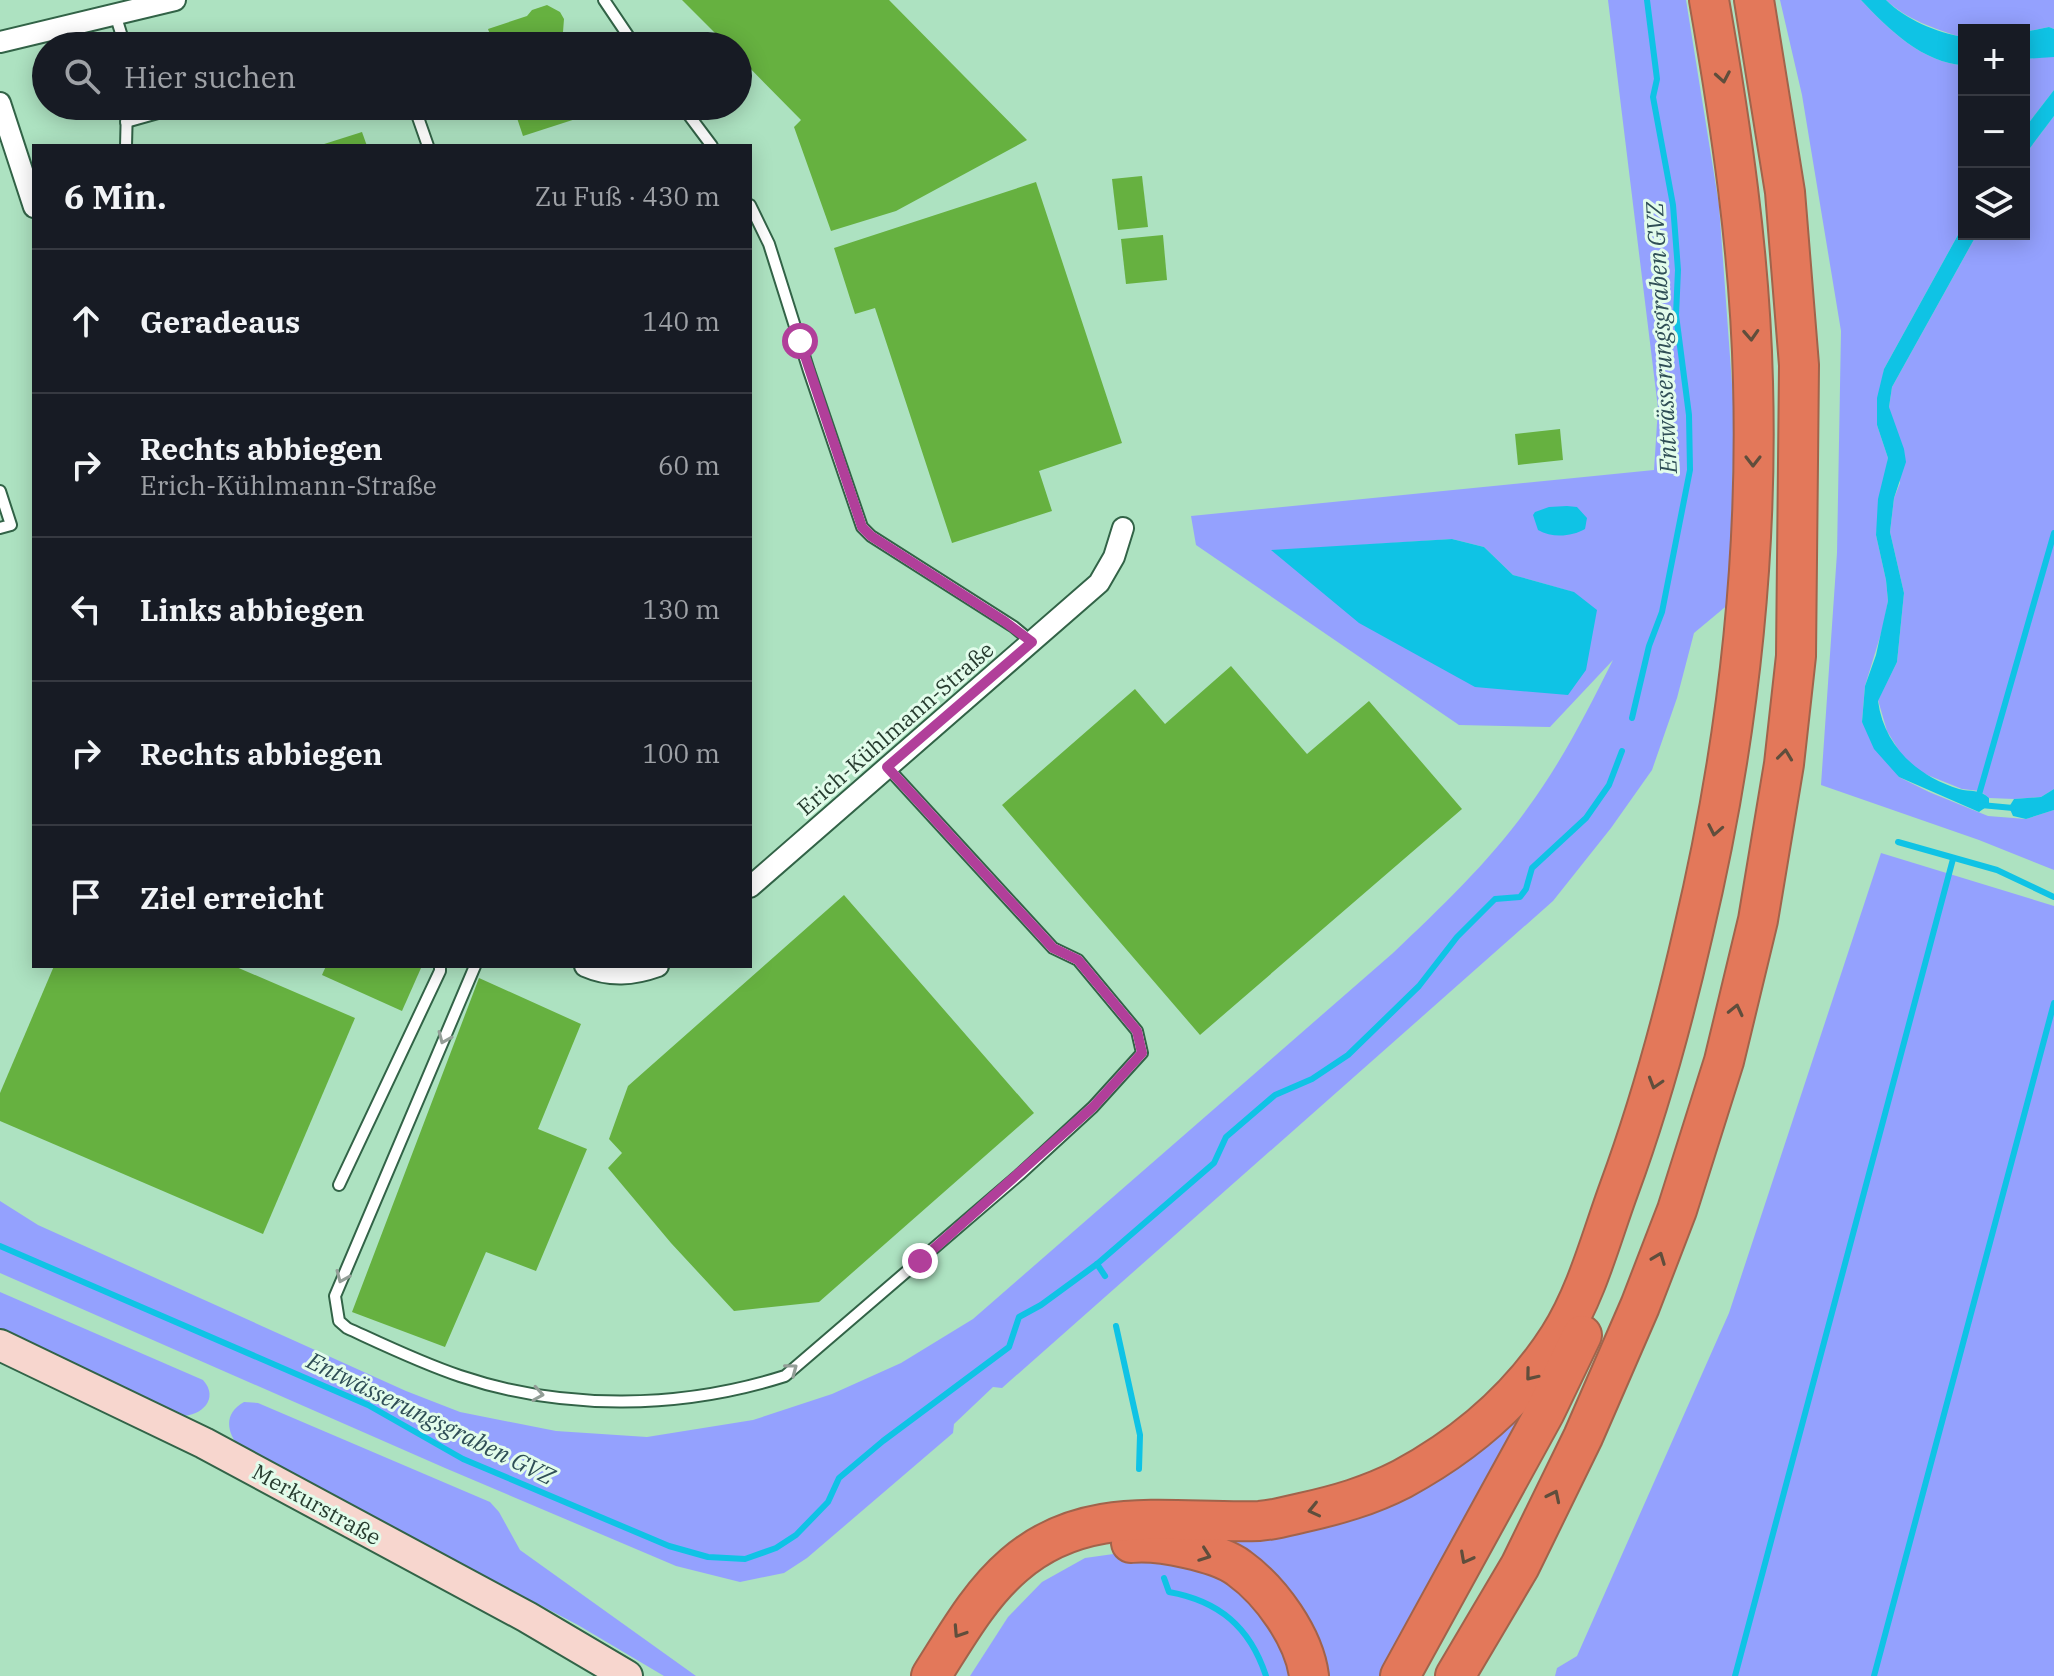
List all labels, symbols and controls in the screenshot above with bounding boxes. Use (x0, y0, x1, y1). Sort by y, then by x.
map controls (1958, 24, 2030, 240)
button: + (1958, 24, 2030, 96)
search box (32, 32, 752, 120)
icon: search (60, 54, 104, 98)
text: Hier suchen (124, 57, 296, 96)
one-way arrow (1713, 70, 1730, 84)
button: − (1958, 96, 2030, 168)
button: layers (1958, 168, 2030, 240)
text: 6 Min. (64, 174, 167, 218)
text: Zu Fuß · 430 m (535, 179, 720, 213)
water label: Entwässerungsgraben GVZ (1638, 200, 1684, 475)
icon: ahead (64, 299, 108, 343)
text: Geradeaus (140, 302, 300, 341)
text: 140 m (642, 304, 720, 338)
route start (782, 323, 818, 359)
one-way arrow (1742, 329, 1759, 342)
text: Rechts abbiegen (140, 429, 383, 468)
icon: right (64, 443, 108, 487)
text: 60 m (658, 448, 720, 482)
one-way arrow (1744, 455, 1762, 468)
text: Erich-Kühlmann-Straße (140, 468, 437, 502)
icon: left (64, 587, 108, 631)
text: Links abbiegen (140, 590, 364, 629)
text: 130 m (642, 592, 720, 626)
street label: Erich-Kühlmann-Straße (791, 635, 999, 821)
icon: right (64, 731, 108, 775)
text: Rechts abbiegen (140, 734, 383, 773)
text: 100 m (642, 736, 720, 770)
one-way arrow (1777, 748, 1794, 761)
one-way arrow (1707, 823, 1724, 836)
icon: arrive (64, 875, 108, 919)
text: Ziel erreicht (140, 878, 324, 917)
one-way arrow (1727, 1004, 1744, 1017)
one-way arrow (438, 1030, 454, 1044)
one-way arrow (1648, 1075, 1664, 1089)
route end (902, 1243, 938, 1279)
one-way arrow (1649, 1252, 1666, 1266)
one-way arrow (336, 1269, 352, 1283)
water label: Entwässerungsgraben GVZ (301, 1344, 561, 1492)
one-way arrow (783, 1364, 798, 1379)
one-way arrow (1526, 1366, 1540, 1381)
one-way arrow (531, 1385, 545, 1402)
street label: Merkurstraße (248, 1457, 386, 1551)
one-way arrow (1544, 1489, 1560, 1504)
one-way arrow (1308, 1501, 1322, 1518)
one-way arrow (1197, 1545, 1211, 1561)
one-way arrow (1461, 1549, 1476, 1564)
one-way arrow (953, 1624, 968, 1638)

